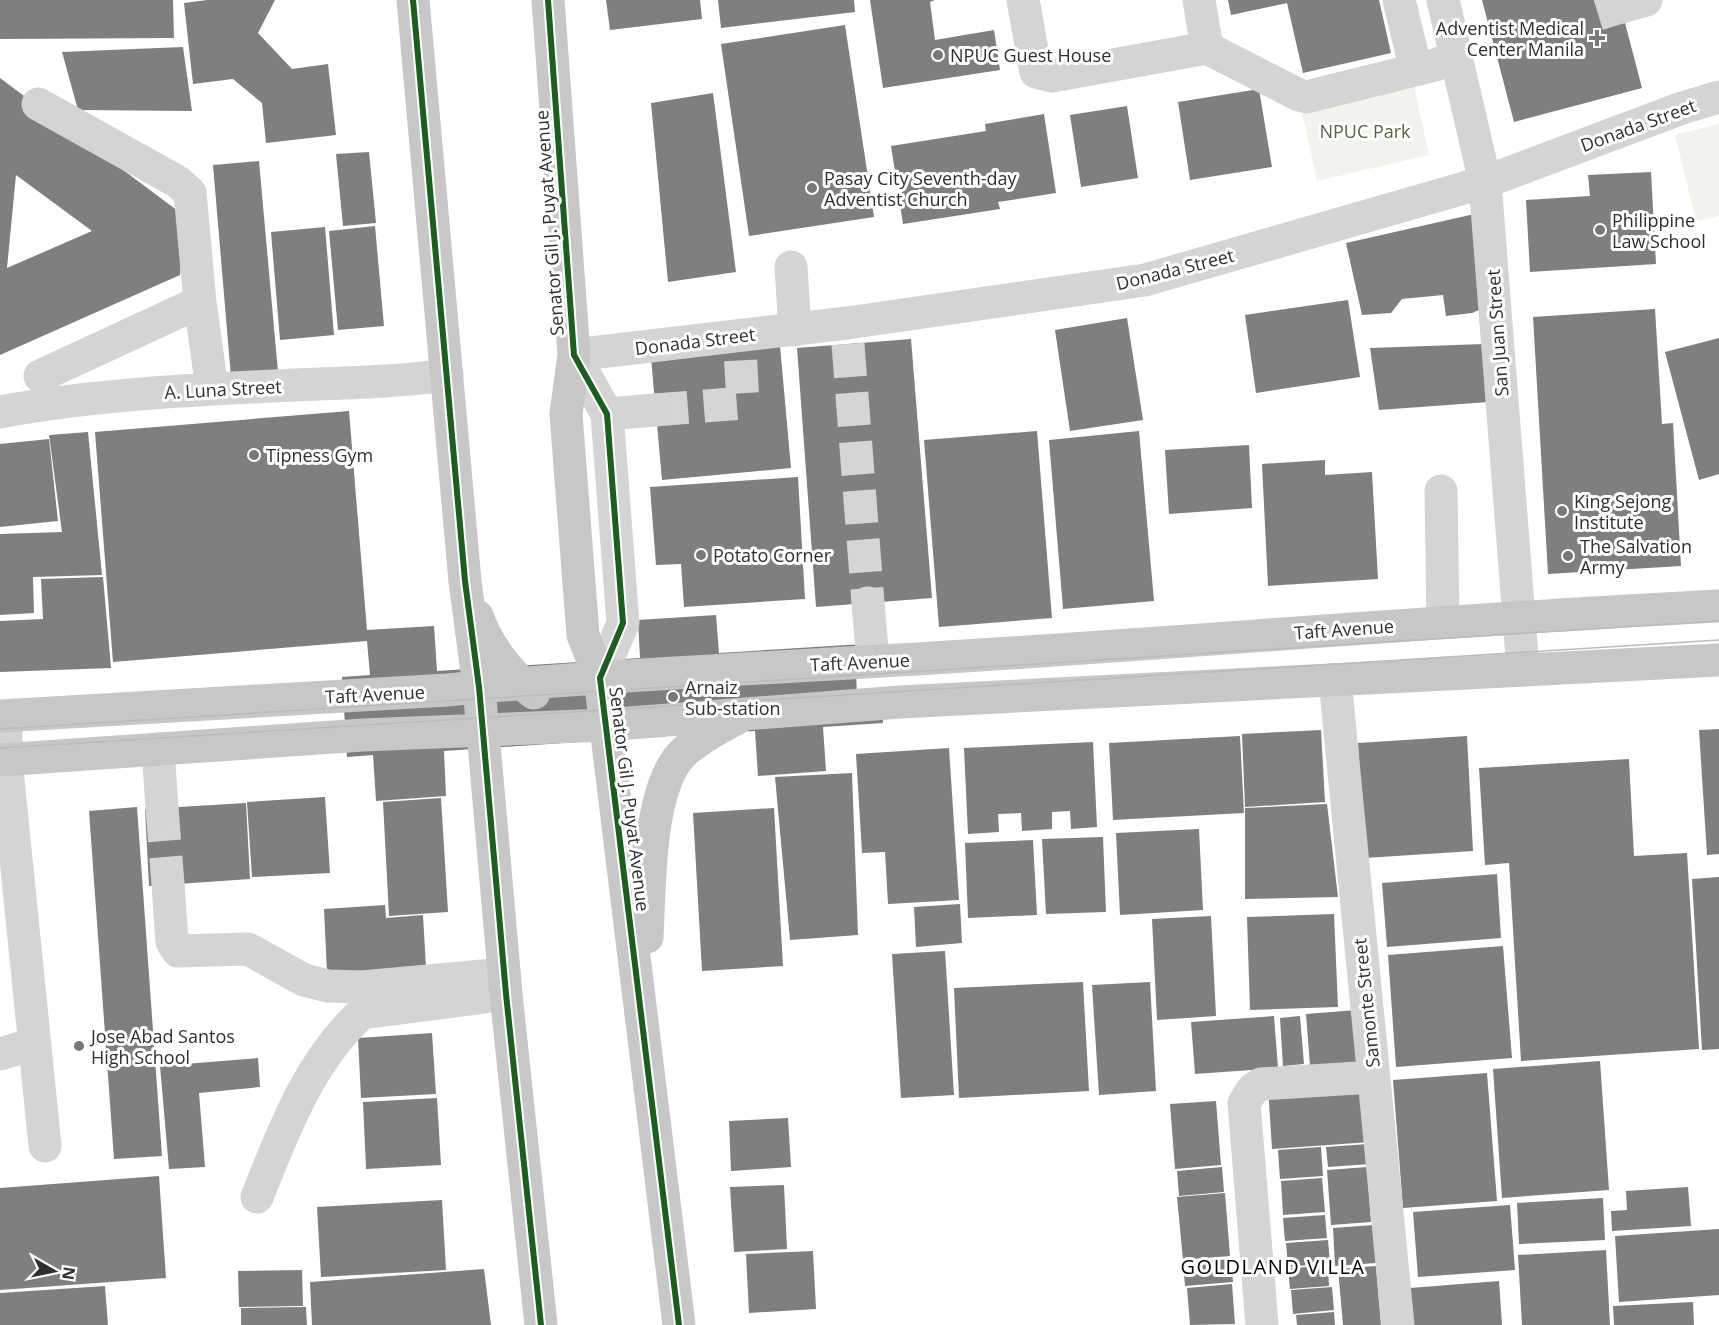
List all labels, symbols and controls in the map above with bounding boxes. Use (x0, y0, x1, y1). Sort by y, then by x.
place label: Adventist Medical Center Manila (1436, 16, 1584, 61)
marker: Adventist Medical Center Manila (1588, 29, 1606, 47)
place label: NPUC Guest House (950, 43, 1111, 67)
marker: NPUC Guest House (931, 48, 945, 62)
street label: Donada Street (1577, 93, 1699, 157)
street label: Senator Gil J. Puyat Avenue (529, 109, 569, 337)
park label: NPUC Park (1319, 119, 1411, 143)
place label: Pasay City Seventh-day Adventist Church (824, 166, 1017, 211)
marker: Pasay City Seventh-day Adventist Church (805, 181, 819, 195)
place label: Philippine Law School (1612, 208, 1706, 253)
marker: Philippine Law School (1593, 223, 1607, 237)
street label: Donada Street (1113, 243, 1237, 295)
street label: San Juan Street (1481, 269, 1513, 397)
street label: Donada Street (634, 322, 756, 360)
street label: A. Luna Street (164, 374, 282, 404)
place label: Tipness Gym (266, 443, 373, 467)
marker: Tipness Gym (247, 448, 261, 462)
place label: King Sejong Institute (1574, 489, 1671, 534)
marker: King Sejong Institute (1555, 504, 1569, 518)
place label: The Salvation Army (1580, 534, 1692, 579)
place label: Potato Corner (713, 543, 832, 567)
marker: Potato Corner (694, 548, 708, 562)
marker: The Salvation Army (1561, 549, 1575, 563)
street label: Taft Avenue (1293, 614, 1395, 644)
street label: Taft Avenue (810, 647, 910, 677)
place label: Arnaiz Sub-station (685, 675, 781, 720)
street label: Taft Avenue (325, 679, 425, 709)
street label: Senator Gil J. Puyat Avenue (604, 685, 656, 913)
marker: Arnaiz Sub-station (666, 690, 680, 704)
street label: Samonte Street (1347, 937, 1385, 1069)
place label: Jose Abad Santos High School (89, 1024, 235, 1069)
marker: Jose Abad Santos High School (72, 1039, 86, 1053)
north arrow (24, 1241, 84, 1301)
district label: GOLDLAND VILLA (1181, 1253, 1365, 1280)
text: N (57, 1265, 81, 1281)

